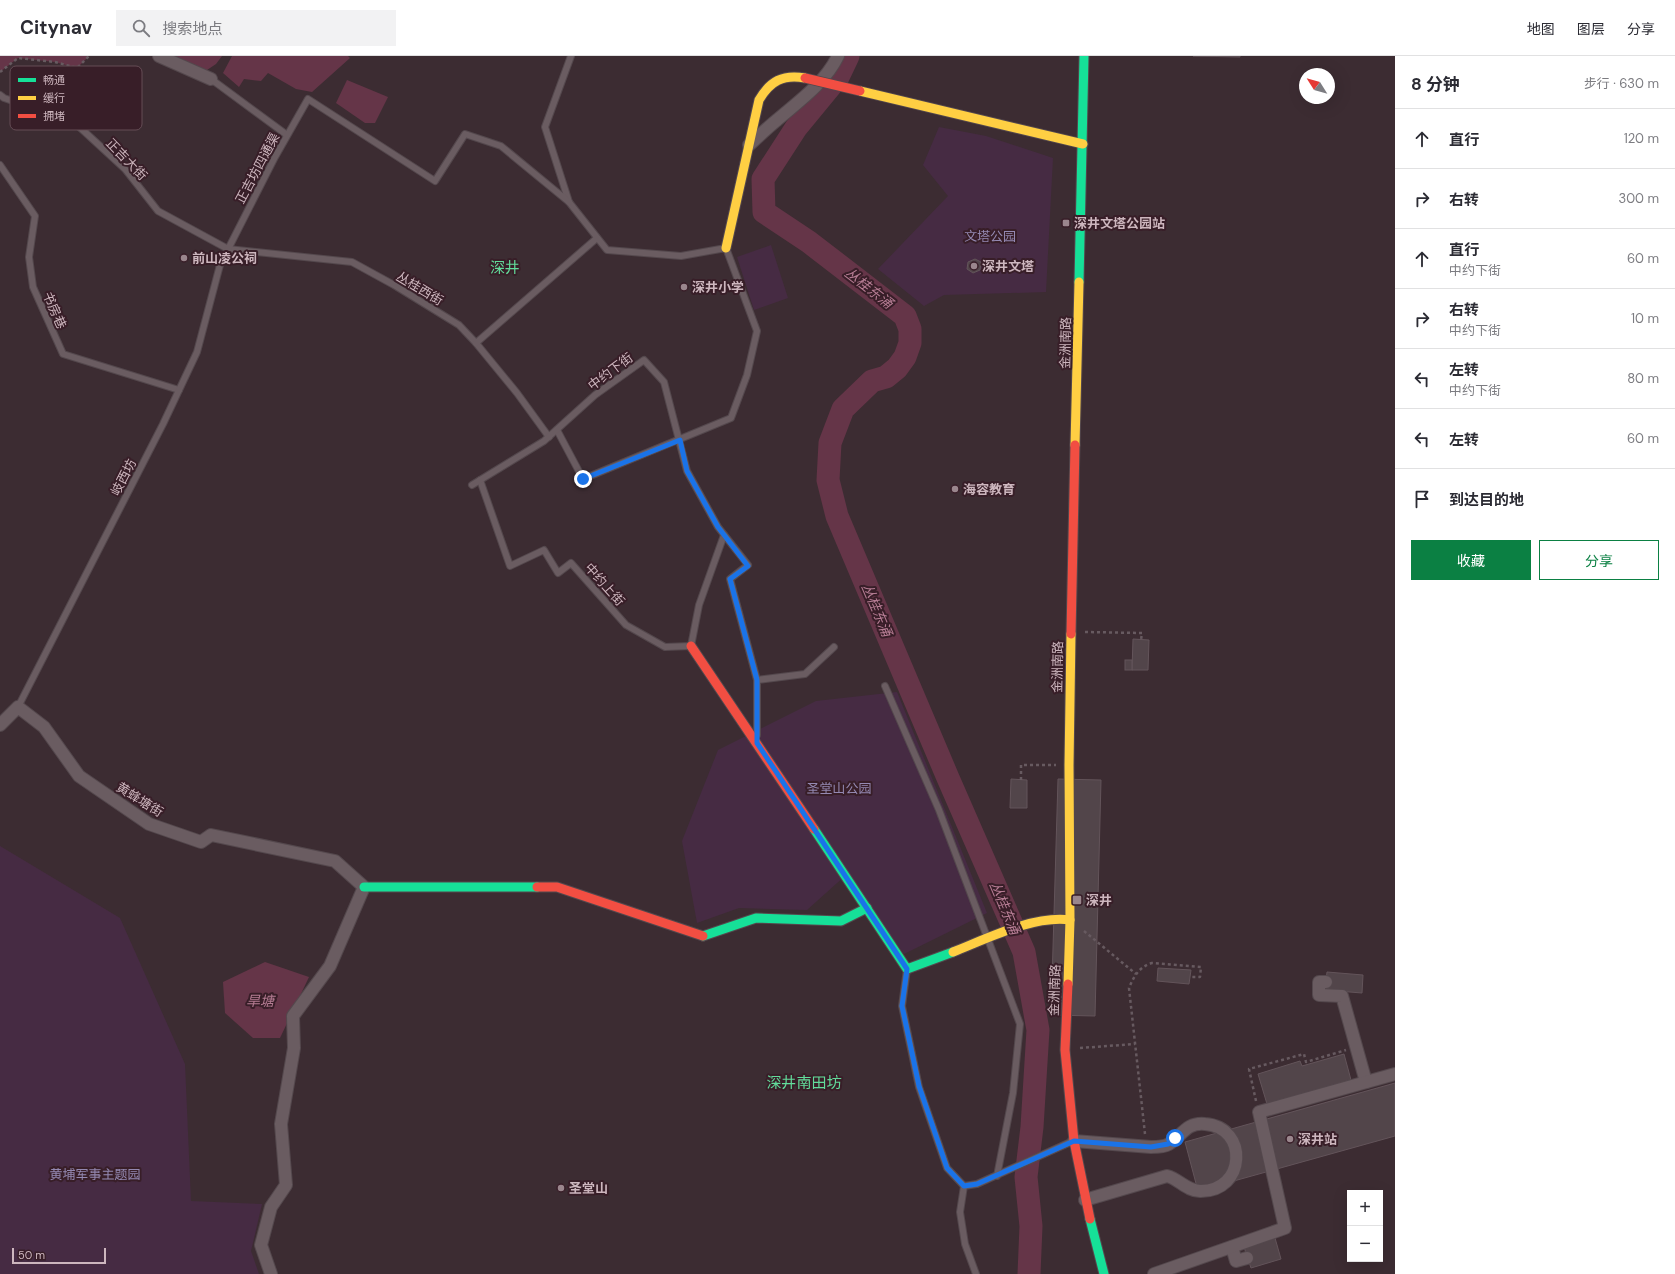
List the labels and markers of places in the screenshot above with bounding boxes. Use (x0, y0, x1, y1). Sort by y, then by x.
place label: 深井文塔公园站 (1074, 215, 1165, 232)
marker: 深井文塔公园站 (1061, 218, 1071, 228)
place label: 前山凌公祠 (192, 250, 257, 267)
marker: 前山凌公祠 (179, 253, 189, 263)
place label: 深井文塔 (982, 258, 1034, 275)
marker: 深井文塔 (969, 261, 979, 271)
place label: 深井小学 (692, 279, 744, 296)
marker: 深井小学 (679, 282, 689, 292)
place label: 海容教育 (963, 481, 1015, 498)
marker: 海容教育 (950, 484, 960, 494)
place label: 深井 (1086, 892, 1112, 909)
marker: 深井 (1071, 894, 1083, 906)
place label: 深井站 (1298, 1131, 1337, 1148)
marker: 深井站 (1285, 1134, 1295, 1144)
place label: 圣堂山 (569, 1180, 608, 1197)
marker: 圣堂山 (556, 1183, 566, 1193)

